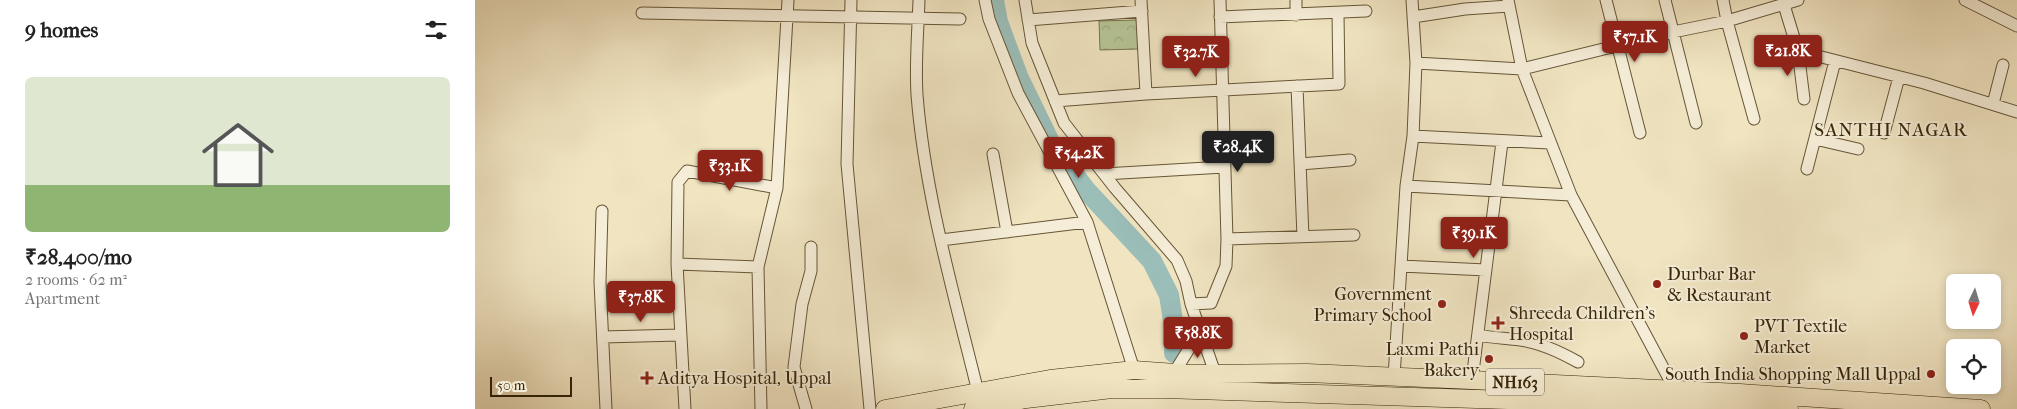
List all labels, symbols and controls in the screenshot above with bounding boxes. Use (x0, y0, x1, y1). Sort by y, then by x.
icon: filters (422, 16, 450, 44)
text: 9 homes (25, 18, 98, 42)
pin: ₹57.1K (1594, 20, 1676, 63)
text: ₹57.1K (1613, 27, 1657, 46)
pin: ₹21.8K (1747, 34, 1829, 77)
pin: ₹32.7K (1155, 36, 1237, 78)
text: ₹21.8K (1765, 41, 1811, 60)
text: ₹32.7K (1173, 42, 1219, 61)
icon: home (193, 110, 283, 200)
district label: SANTHI NAGAR (1814, 119, 1968, 141)
pin: ₹28.4K (1197, 130, 1279, 173)
pin: ₹54.2K (1038, 136, 1120, 179)
text: ₹28.4K (1213, 137, 1263, 156)
text: ₹54.2K (1055, 143, 1103, 162)
pin: ₹33.1K (689, 150, 771, 192)
text: ₹33.1K (709, 156, 751, 175)
pin: ₹39.1K (1433, 216, 1515, 259)
text: ₹39.1K (1452, 223, 1496, 242)
text: ₹28,400/mo (25, 245, 132, 269)
place label: Durbar Bar & Restaurant (1667, 264, 1772, 306)
text: 2 rooms · 62 m² (25, 270, 127, 289)
north arrow (1946, 274, 2001, 329)
map controls (1946, 274, 2001, 394)
marker: Durbar Bar & Restaurant (1651, 278, 1663, 290)
pin: ₹37.8K (600, 280, 682, 323)
place label: Government Primary School (1314, 284, 1433, 326)
text: ₹37.8K (618, 287, 664, 306)
text: Apartment (25, 289, 100, 308)
marker: Government Primary School (1436, 298, 1448, 310)
place label: Shreeda Children's Hospital (1509, 303, 1655, 345)
pin: ₹58.8K (1157, 316, 1239, 359)
marker: Shreeda Children's Hospital (1491, 316, 1505, 330)
place label: PVT Textile Market (1754, 316, 1847, 358)
text: ₹58.8K (1175, 323, 1221, 342)
marker: PVT Textile Market (1738, 330, 1750, 342)
place label: Laxmi Pathi Bakery (1385, 339, 1480, 381)
button: locate (1946, 339, 2001, 394)
marker: Laxmi Pathi Bakery (1483, 353, 1495, 365)
place label: South India Shopping Mall Uppal (1665, 364, 1921, 385)
place label: Aditya Hospital, Uppal (657, 368, 831, 389)
road number: NH163 (1486, 368, 1544, 396)
marker: South India Shopping Mall Uppal (1925, 368, 1937, 380)
marker: Aditya Hospital, Uppal (640, 371, 654, 385)
scale bar (490, 374, 573, 397)
text: 50 m (497, 377, 525, 394)

